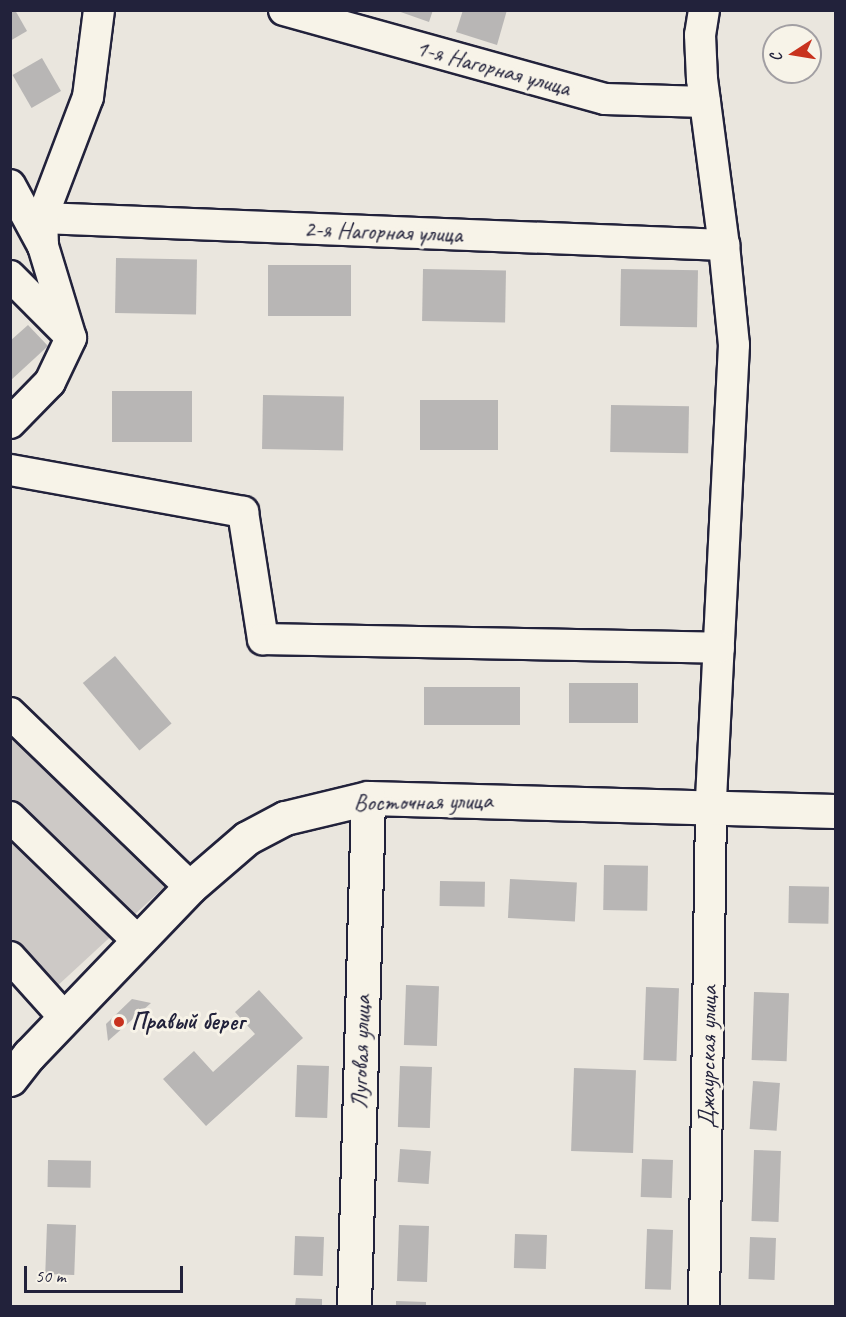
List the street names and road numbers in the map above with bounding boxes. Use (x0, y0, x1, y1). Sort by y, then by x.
street label: 1-я Нагорная улица (411, 33, 575, 103)
street label: 2-я Нагорная улица (302, 215, 464, 249)
street label: Восточная улица (352, 786, 494, 818)
street label: Джаурская улица (692, 984, 724, 1130)
street label: Луговая улица (345, 994, 377, 1110)

